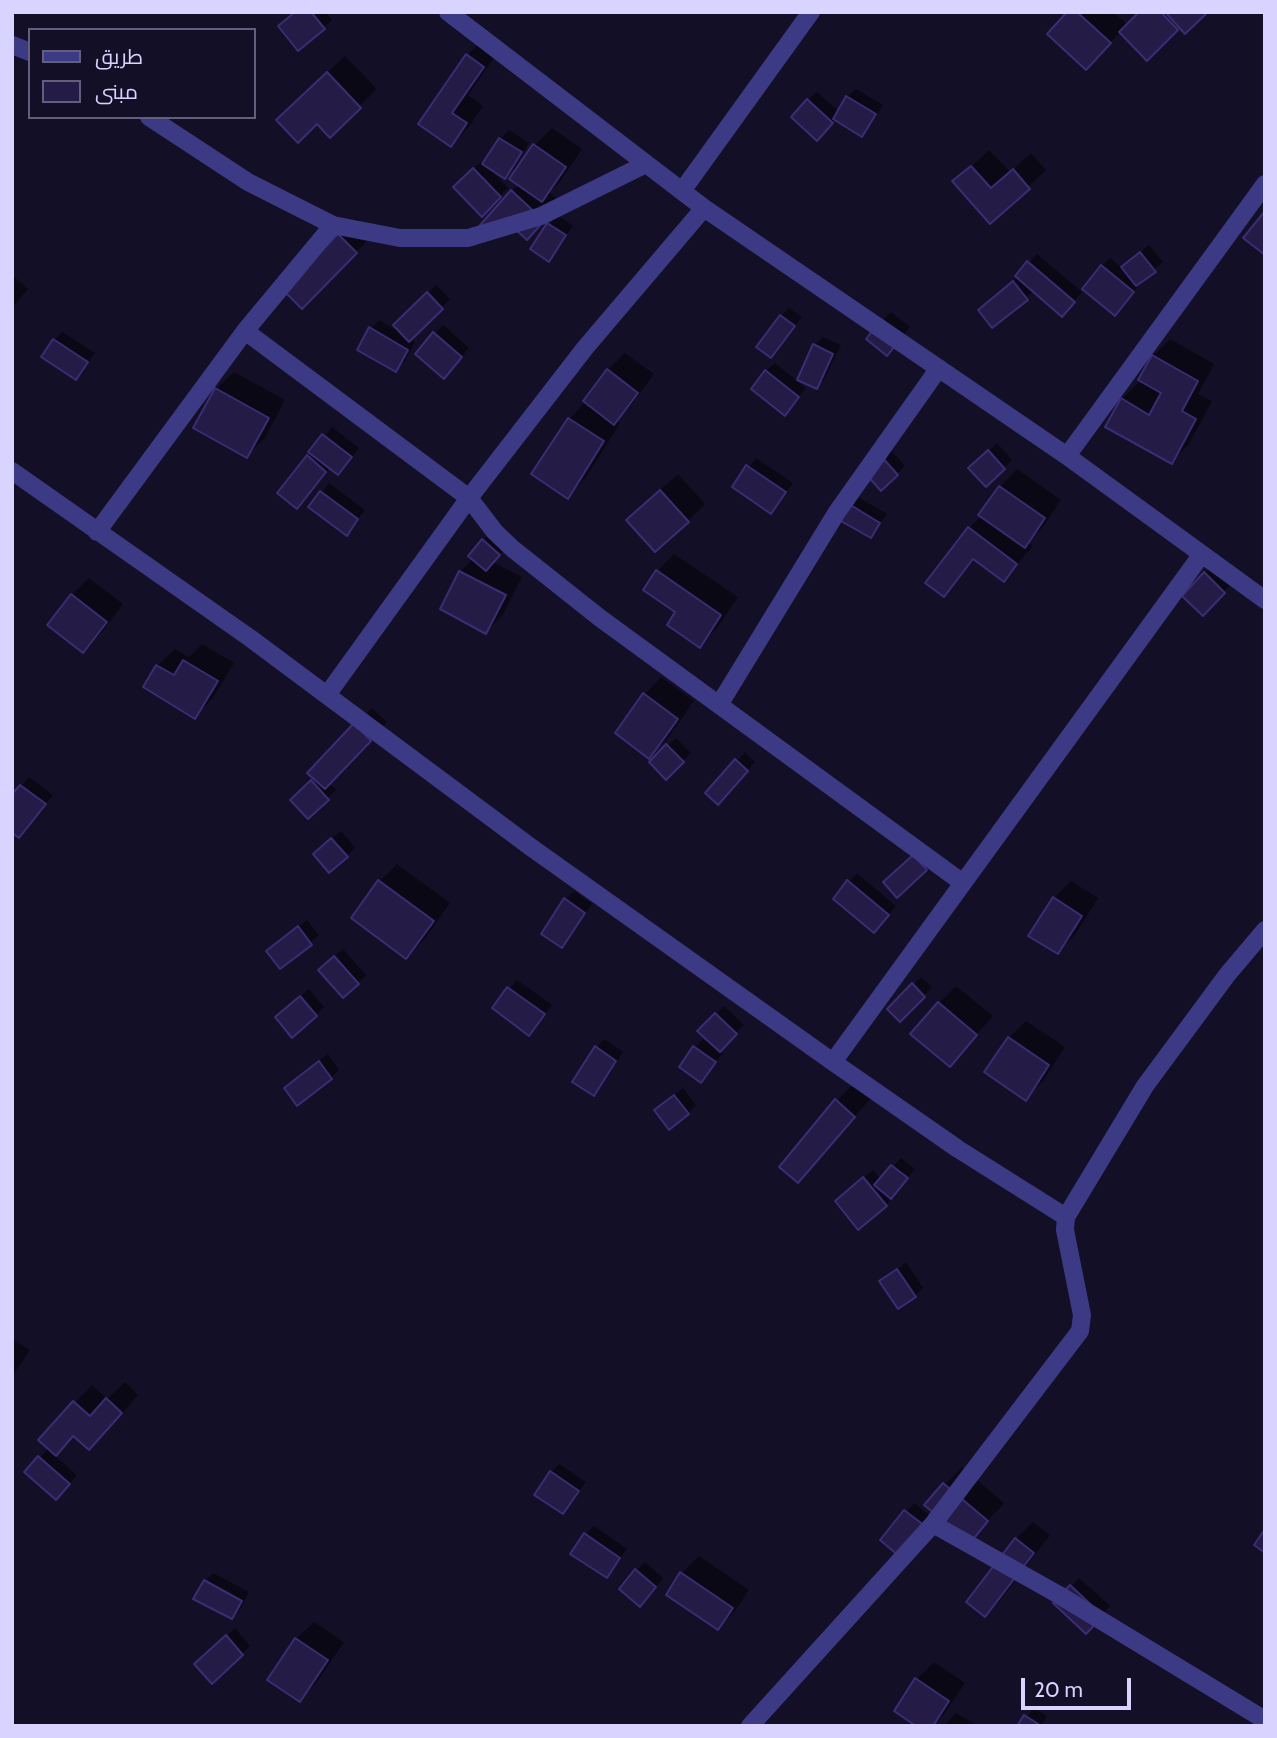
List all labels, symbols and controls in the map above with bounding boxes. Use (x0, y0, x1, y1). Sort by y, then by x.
legend (28, 28, 256, 119)
text: طريق (95, 44, 143, 69)
text: مبنى (95, 79, 138, 104)
scale bar (1025, 1664, 1135, 1708)
text: 20 m (1034, 1677, 1083, 1702)

